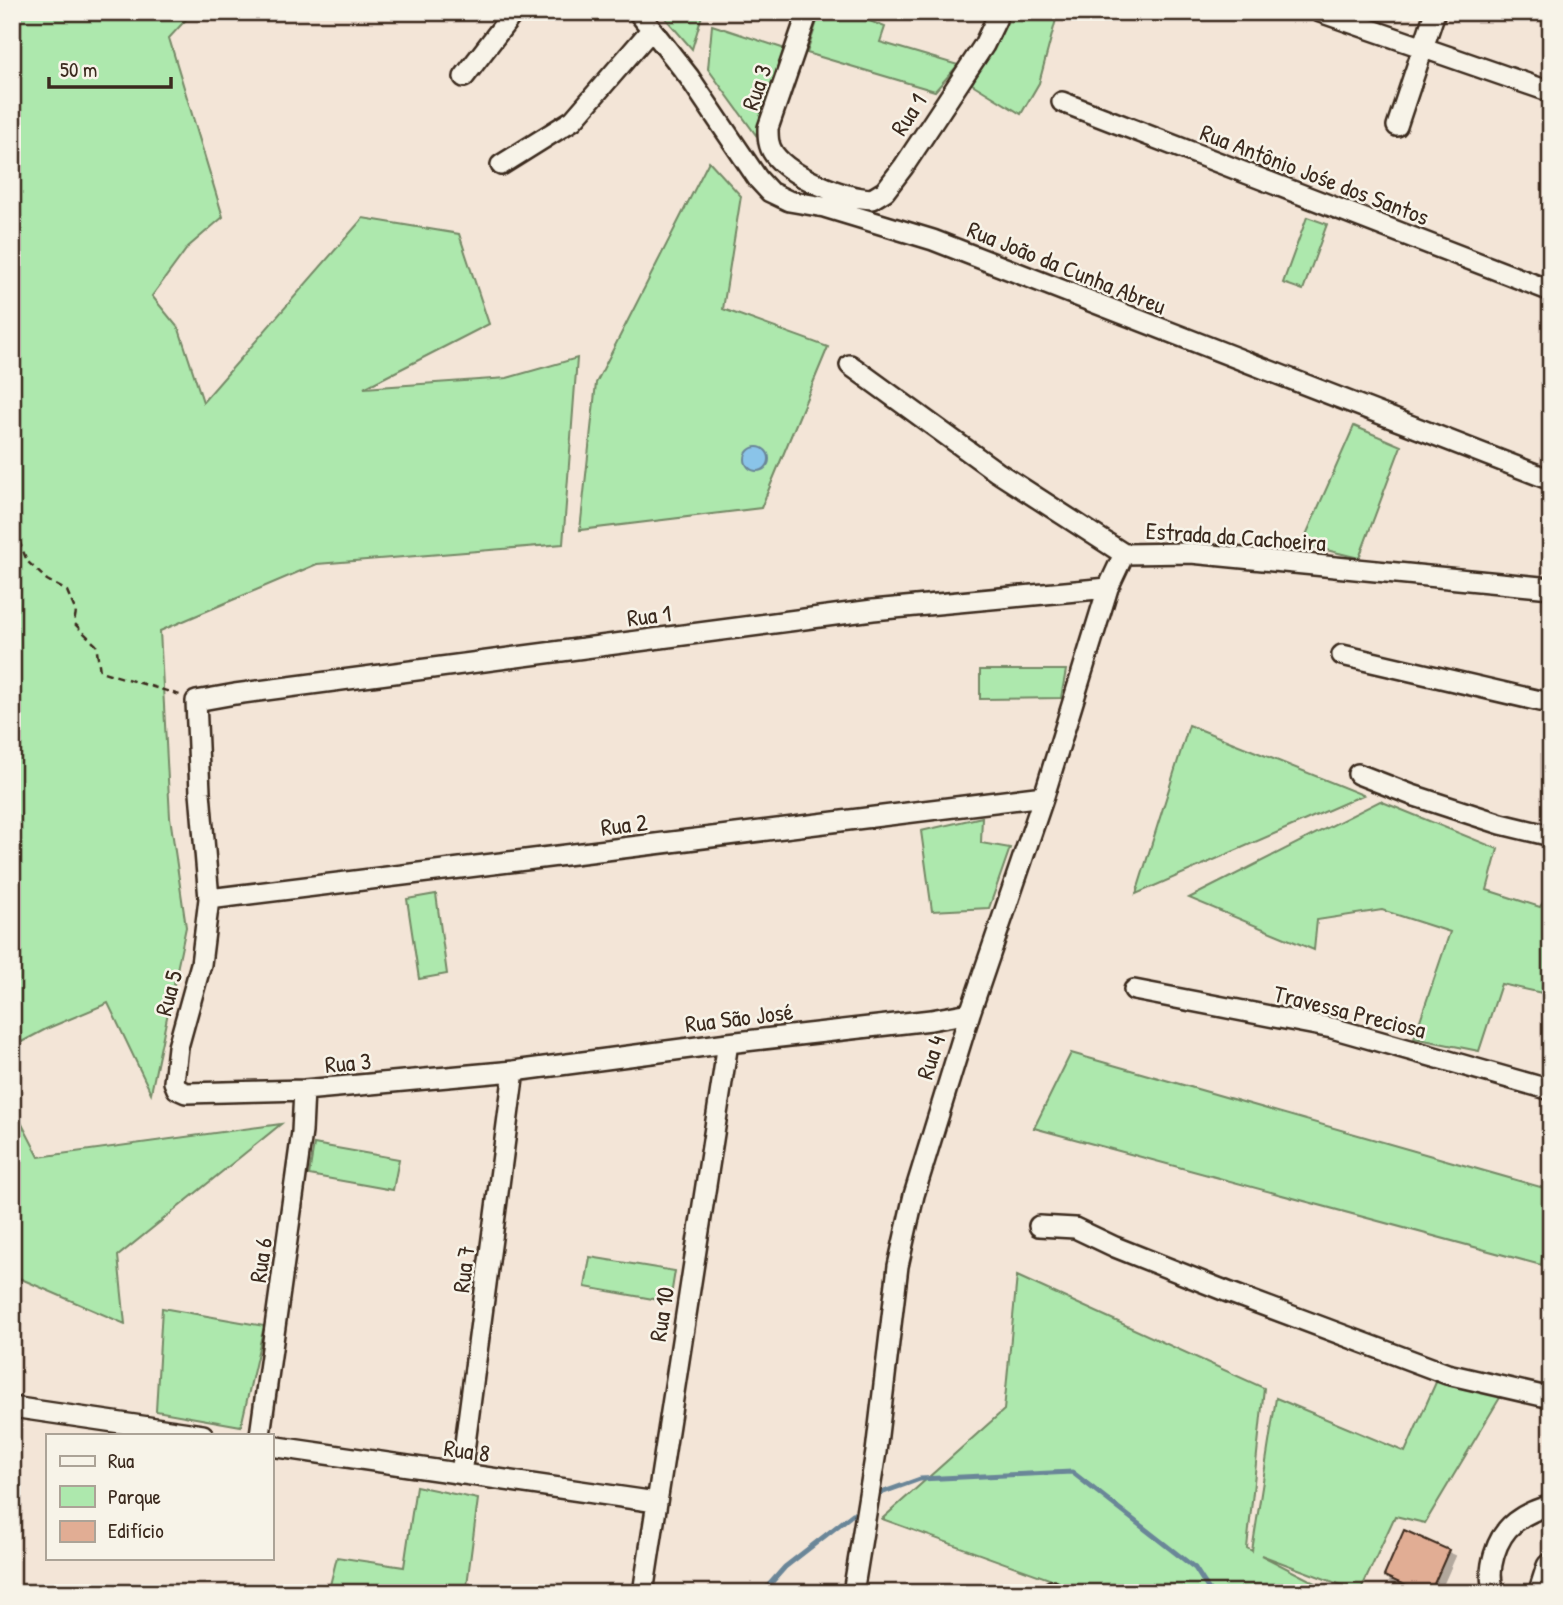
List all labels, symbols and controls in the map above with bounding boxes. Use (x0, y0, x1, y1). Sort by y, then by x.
scale bar (49, 46, 172, 90)
text: 50 m (60, 55, 97, 84)
street label: Rua 3 (733, 60, 779, 114)
street label: Rua 1 (883, 87, 933, 141)
street label: Rua Antônio Jośe dos Santos (1196, 116, 1434, 232)
street label: Rua João da Cunha Abreu (963, 213, 1171, 322)
street label: Estrada da Cachoeira (1145, 514, 1327, 558)
street label: Rua 1 (625, 596, 673, 634)
street label: Rua 2 (599, 805, 649, 843)
street label: Rua 5 (147, 967, 189, 1019)
street label: Travessa Preciosa (1271, 977, 1429, 1045)
street label: Rua São José (683, 994, 795, 1039)
street label: Rua 4 (908, 1031, 952, 1083)
street label: Rua 3 (324, 1044, 372, 1080)
street label: Rua 6 (241, 1235, 279, 1285)
street label: Rua 7 (444, 1244, 482, 1294)
street label: Rua 10 (641, 1284, 681, 1344)
street label: Rua 8 (442, 1431, 492, 1469)
legend (46, 1434, 273, 1560)
text: Rua (108, 1446, 134, 1475)
text: Parque (108, 1482, 161, 1511)
text: Edifício (108, 1516, 164, 1545)

